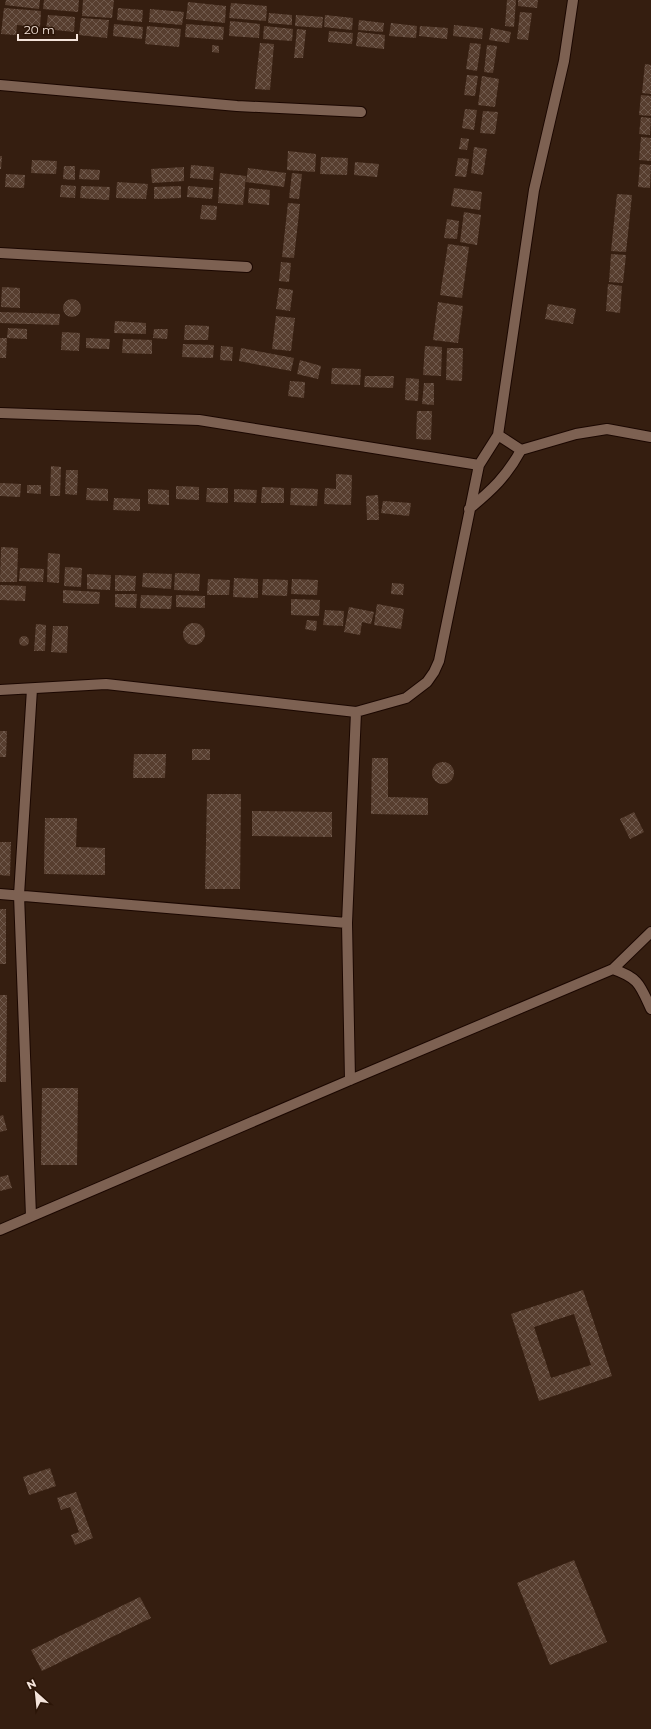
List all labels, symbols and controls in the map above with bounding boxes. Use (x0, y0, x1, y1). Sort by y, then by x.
scale bar (18, 16, 77, 42)
text: 20 m (24, 22, 55, 37)
north arrow (16, 1673, 56, 1713)
text: N (24, 1676, 39, 1692)

